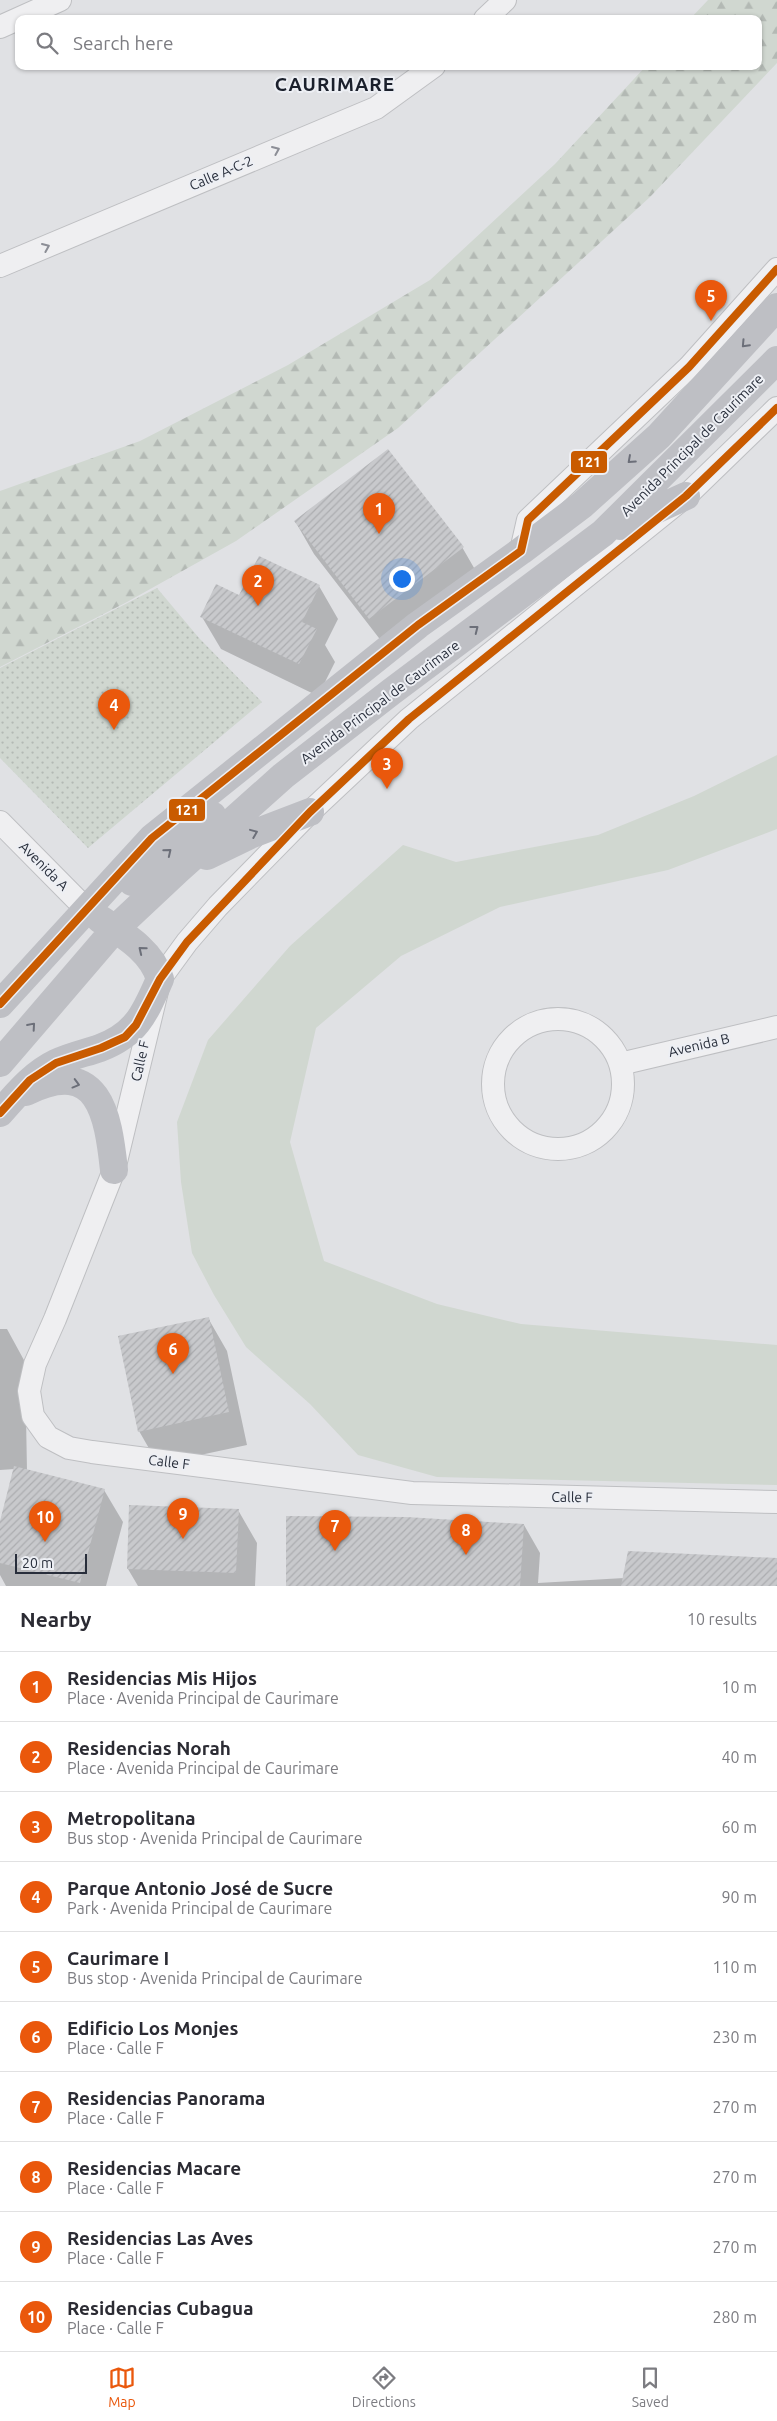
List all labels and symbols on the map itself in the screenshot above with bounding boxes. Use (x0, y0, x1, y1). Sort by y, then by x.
district label: CAURIMARE (275, 73, 395, 95)
one-way arrow (271, 145, 280, 156)
street label: Calle A-C-2 (187, 152, 255, 194)
one-way arrow (41, 242, 50, 253)
pin: 5 (695, 280, 727, 321)
one-way arrow (742, 339, 751, 348)
street label: Avenida Principal de Caurimare (618, 371, 766, 519)
line badge: 121 (570, 450, 608, 474)
text: 121 (577, 454, 601, 470)
one-way arrow (628, 454, 637, 463)
pin: 1 (363, 493, 395, 534)
pin: 2 (242, 565, 274, 606)
your location (389, 566, 415, 592)
one-way arrow (469, 627, 478, 635)
street label: Avenida Principal de Caurimare (297, 637, 463, 767)
pin: 4 (98, 689, 130, 730)
pin: 3 (371, 748, 403, 789)
line badge: 121 (168, 798, 206, 822)
text: 121 (175, 802, 199, 818)
one-way arrow (250, 829, 258, 839)
street label: Avenida A (16, 838, 72, 894)
one-way arrow (162, 849, 171, 857)
one-way arrow (139, 948, 148, 956)
one-way arrow (26, 1023, 35, 1032)
street label: Avenida B (667, 1030, 731, 1060)
street label: Calle F (128, 1039, 152, 1083)
one-way arrow (72, 1078, 80, 1089)
pin: 6 (157, 1333, 189, 1374)
street label: Calle F (147, 1452, 191, 1472)
street label: Calle F (551, 1489, 593, 1505)
pin: 9 (167, 1498, 199, 1539)
pin: 10 (29, 1501, 61, 1542)
pin: 7 (319, 1510, 351, 1551)
pin: 8 (450, 1514, 482, 1555)
scale bar (15, 1551, 88, 1574)

